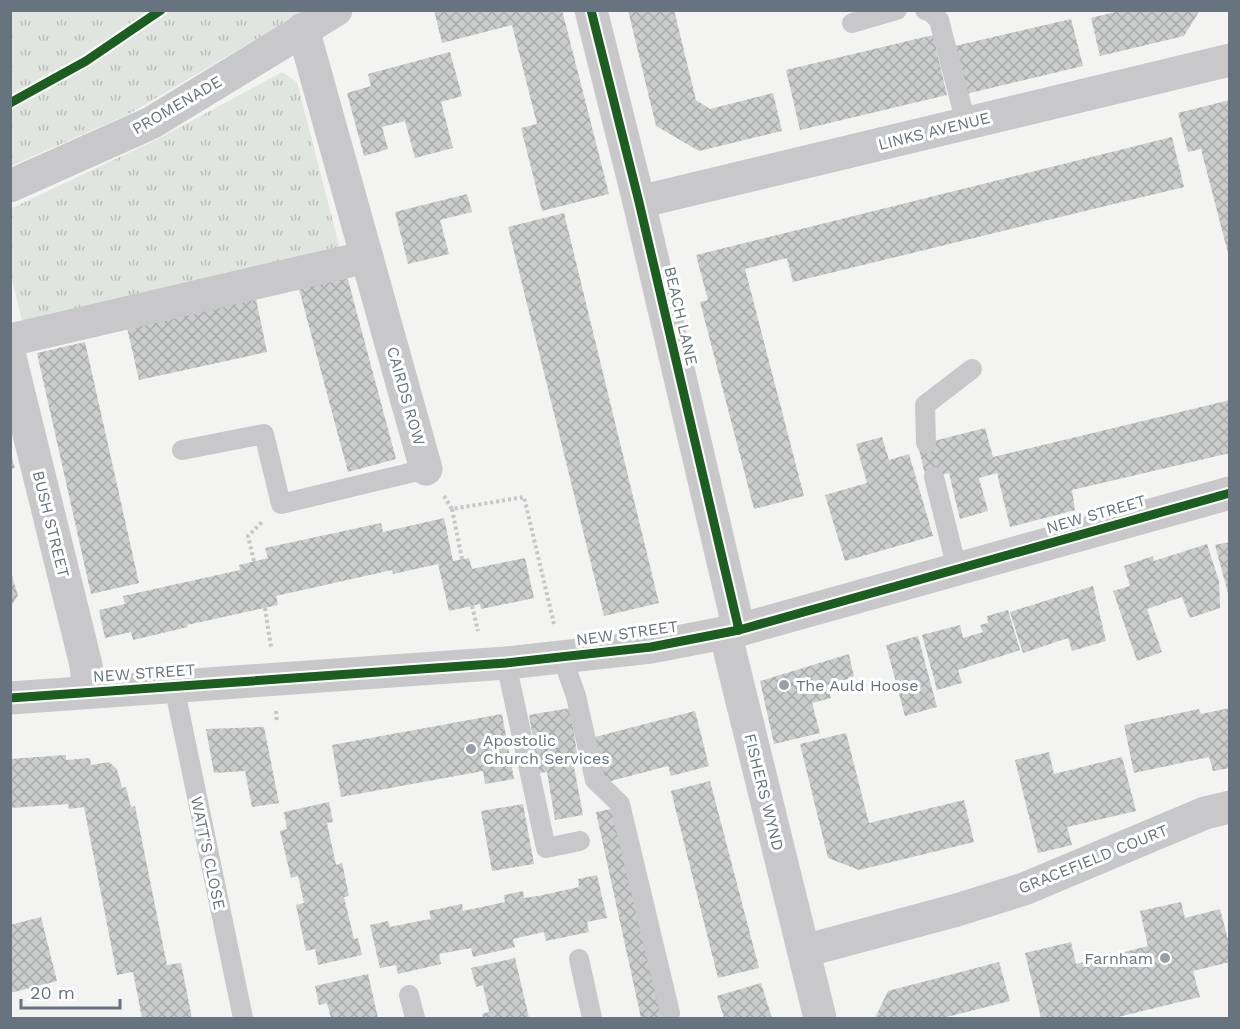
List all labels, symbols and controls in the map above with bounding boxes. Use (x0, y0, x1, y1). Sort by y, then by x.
street label: PROMENADE (129, 72, 225, 138)
street label: LINKS AVENUE (876, 108, 992, 154)
street label: BEACH LANE (660, 265, 702, 367)
street label: CAIRDS ROW (383, 344, 429, 448)
street label: BUSH STREET (29, 469, 74, 580)
street label: NEW STREET (1044, 491, 1148, 537)
street label: NEW STREET (575, 616, 679, 650)
street label: NEW STREET (92, 660, 196, 686)
place label: The Auld Hoose (796, 676, 918, 695)
marker: The Auld Hoose (777, 678, 791, 692)
place label: Apostolic Church Services (483, 731, 610, 768)
street label: FISHERS WYND (740, 731, 788, 853)
marker: Apostolic Church Services (464, 742, 478, 756)
street label: WATT'S CLOSE (187, 795, 229, 911)
street label: GRACEFIELD COURT (1016, 820, 1171, 898)
place label: Farnham (1084, 949, 1153, 968)
marker: Farnham (1158, 951, 1172, 965)
scale bar (21, 972, 120, 1010)
text: 20 m (30, 982, 75, 1003)

